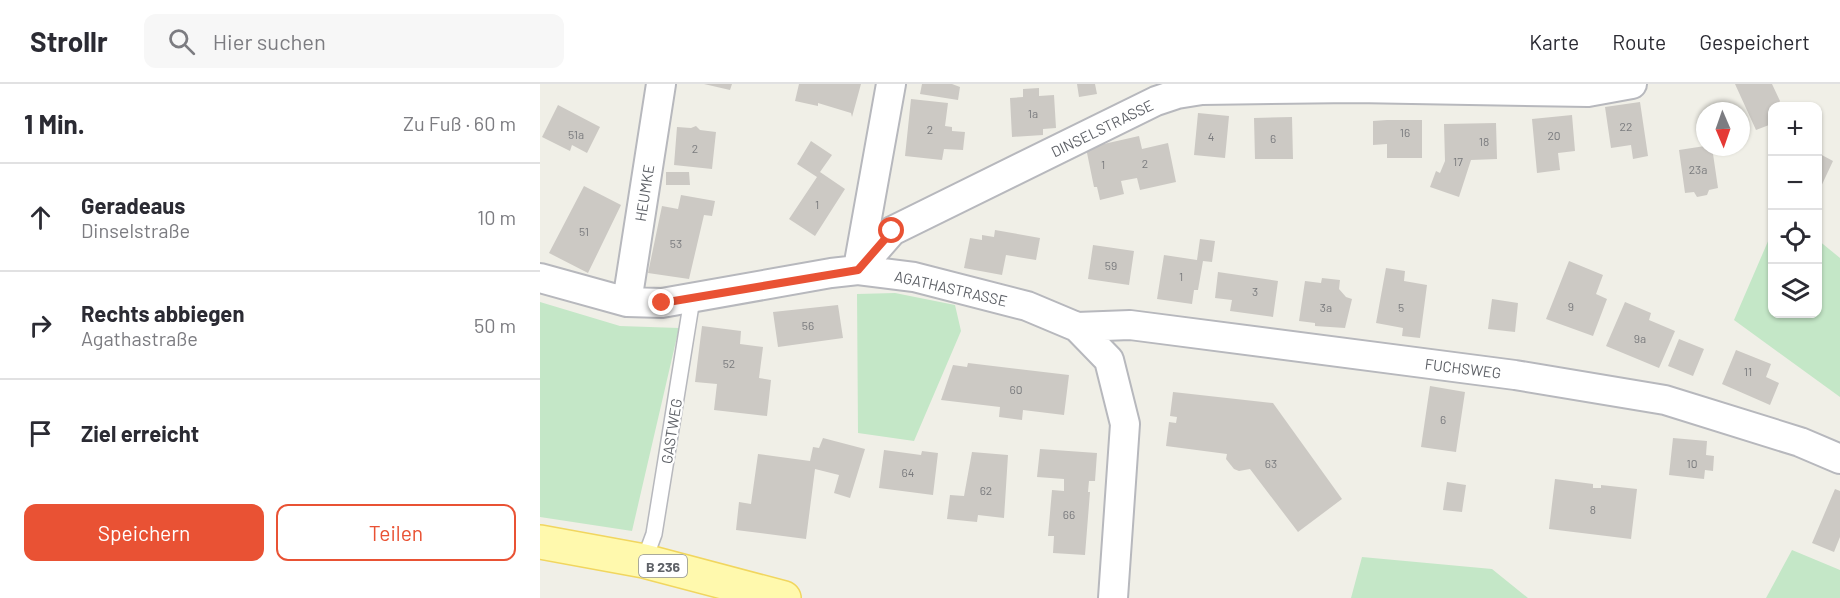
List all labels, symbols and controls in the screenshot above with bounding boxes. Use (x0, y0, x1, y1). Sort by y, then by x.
search box (144, 14, 564, 68)
text: Strollr (30, 24, 108, 58)
icon: search (165, 25, 198, 58)
text: Hier suchen (213, 28, 326, 54)
text: Karte (1529, 29, 1579, 54)
text: Route (1612, 29, 1666, 54)
text: Gespeichert (1699, 29, 1810, 54)
street label: DINSELSTRASSE (1048, 95, 1156, 161)
north arrow (1696, 102, 1750, 156)
map controls (1768, 102, 1822, 318)
button: + (1768, 102, 1822, 156)
house number: 1a (1028, 106, 1038, 120)
text: 1 Min. (24, 108, 85, 139)
text: Zu Fuß · 60 m (403, 111, 516, 135)
house number: 22 (1620, 119, 1632, 133)
house number: 2 (927, 122, 933, 136)
house number: 16 (1400, 125, 1410, 139)
house number: 51a (568, 127, 584, 141)
house number: 20 (1547, 128, 1561, 142)
house number: 4 (1208, 129, 1214, 143)
house number: 6 (1270, 131, 1276, 145)
house number: 18 (1479, 134, 1489, 148)
house number: 2 (692, 141, 698, 155)
house number: 17 (1453, 154, 1463, 168)
house number: 2 (1142, 156, 1148, 170)
button: − (1768, 156, 1822, 210)
house number: 1 (1101, 157, 1105, 171)
house number: 23a (1689, 162, 1707, 176)
street label: HEUMKE (631, 163, 657, 223)
text: Geradeaus (81, 192, 185, 218)
house number: 1 (815, 197, 819, 211)
icon: ahead (24, 201, 57, 234)
text: 10 m (477, 205, 516, 229)
button: locate (1768, 210, 1822, 264)
route start (878, 217, 904, 243)
text: Dinselstraße (81, 218, 190, 242)
house number: 51 (579, 224, 589, 238)
house number: 53 (670, 236, 682, 250)
house number: 59 (1105, 258, 1117, 272)
button: layers (1768, 264, 1822, 318)
street label: AGATHASTRASSE (893, 266, 1009, 310)
house number: 1 (1179, 269, 1183, 283)
house number: 3 (1252, 284, 1258, 298)
route end (648, 289, 674, 315)
house number: 9 (1568, 299, 1574, 313)
text: Rechts abbiegen (81, 300, 244, 326)
house number: 3a (1320, 300, 1332, 314)
house number: 5 (1398, 300, 1404, 314)
icon: right (24, 309, 57, 342)
text: 50 m (474, 313, 516, 337)
house number: 56 (802, 318, 814, 332)
text: Agathastraße (81, 326, 198, 350)
house number: 9a (1634, 331, 1646, 345)
street label: FUCHSWEG (1424, 354, 1502, 382)
house number: 52 (723, 356, 735, 370)
house number: 11 (1744, 364, 1752, 378)
house number: 60 (1010, 382, 1022, 396)
street label: GASTWEG (657, 397, 685, 465)
house number: 6 (1440, 412, 1446, 426)
icon: arrive (24, 417, 57, 450)
text: Ziel erreicht (81, 420, 199, 446)
house number: 63 (1265, 456, 1277, 470)
house number: 10 (1687, 456, 1697, 470)
house number: 64 (902, 465, 914, 479)
house number: 62 (980, 483, 992, 497)
house number: 8 (1590, 502, 1596, 516)
button: Speichern (24, 504, 264, 561)
button: Teilen (276, 504, 516, 561)
house number: 66 (1063, 507, 1075, 521)
road number: B 236 (639, 555, 687, 577)

